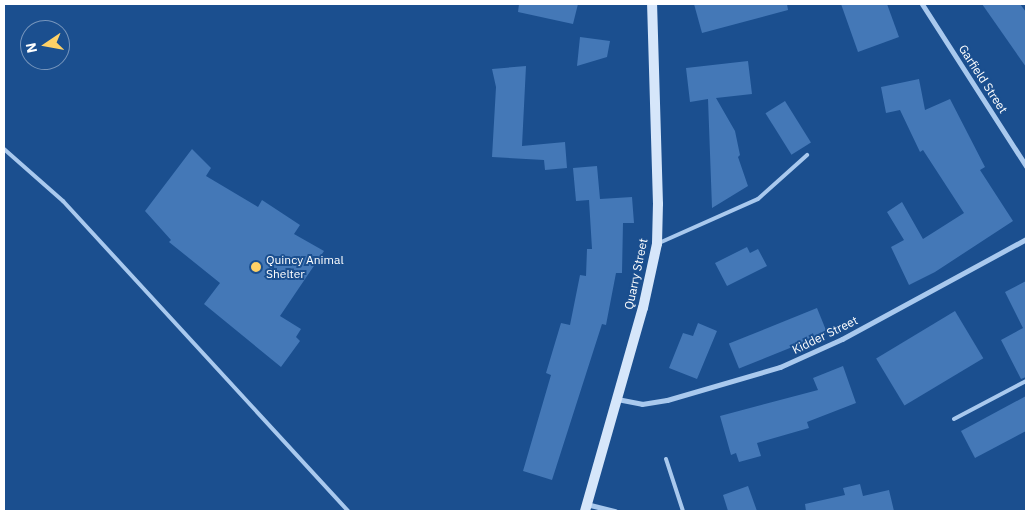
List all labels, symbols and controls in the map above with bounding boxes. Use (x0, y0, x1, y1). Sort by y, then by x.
north arrow (20, 20, 70, 70)
text: N (21, 41, 41, 55)
street label: Garfield Street (956, 42, 1010, 116)
street label: Quarry Street (621, 237, 651, 311)
place label: Quincy Animal Shelter (266, 253, 344, 281)
marker: Quincy Animal Shelter (250, 261, 262, 273)
street label: Kidder Street (790, 313, 860, 357)

